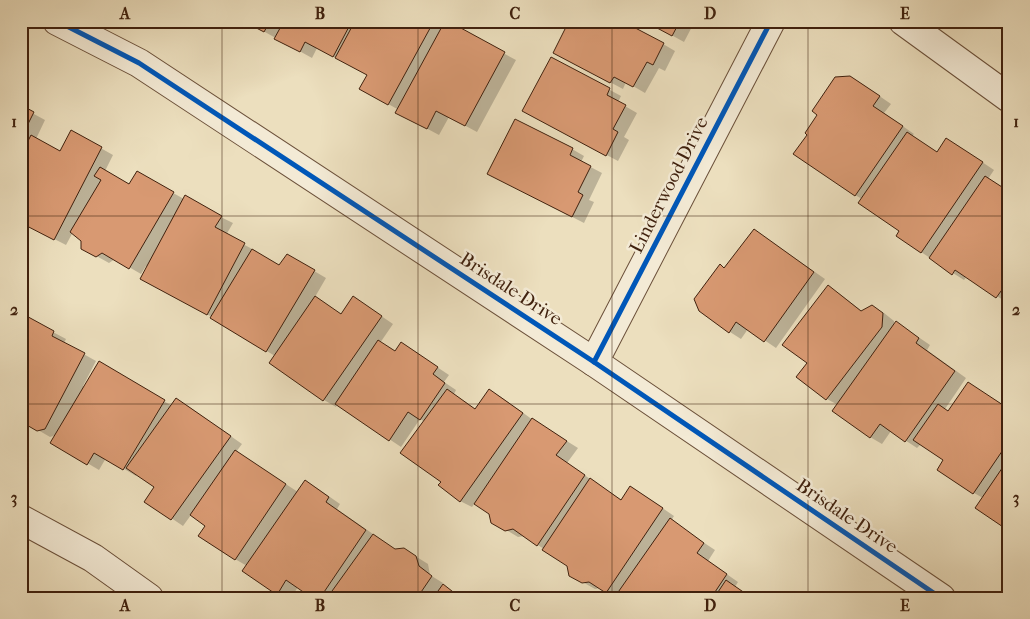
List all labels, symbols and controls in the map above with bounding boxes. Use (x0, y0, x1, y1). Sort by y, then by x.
text: A (119, 4, 131, 23)
text: B (315, 4, 325, 23)
text: C (510, 4, 521, 23)
text: D (704, 4, 716, 23)
text: E (900, 4, 910, 23)
text: 1 (11, 112, 17, 131)
text: 1 (1013, 112, 1019, 131)
street label: Linderwood Drive (625, 113, 713, 257)
street label: Brisdale Drive (456, 248, 566, 330)
text: 2 (10, 300, 18, 319)
text: 2 (1012, 300, 1020, 319)
street label: Brisdale Drive (792, 474, 902, 558)
text: 3 (11, 488, 17, 508)
text: 3 (1013, 488, 1019, 508)
text: A (119, 596, 131, 615)
text: B (315, 596, 325, 615)
text: C (510, 596, 521, 615)
text: D (704, 596, 716, 615)
text: E (900, 596, 910, 615)

